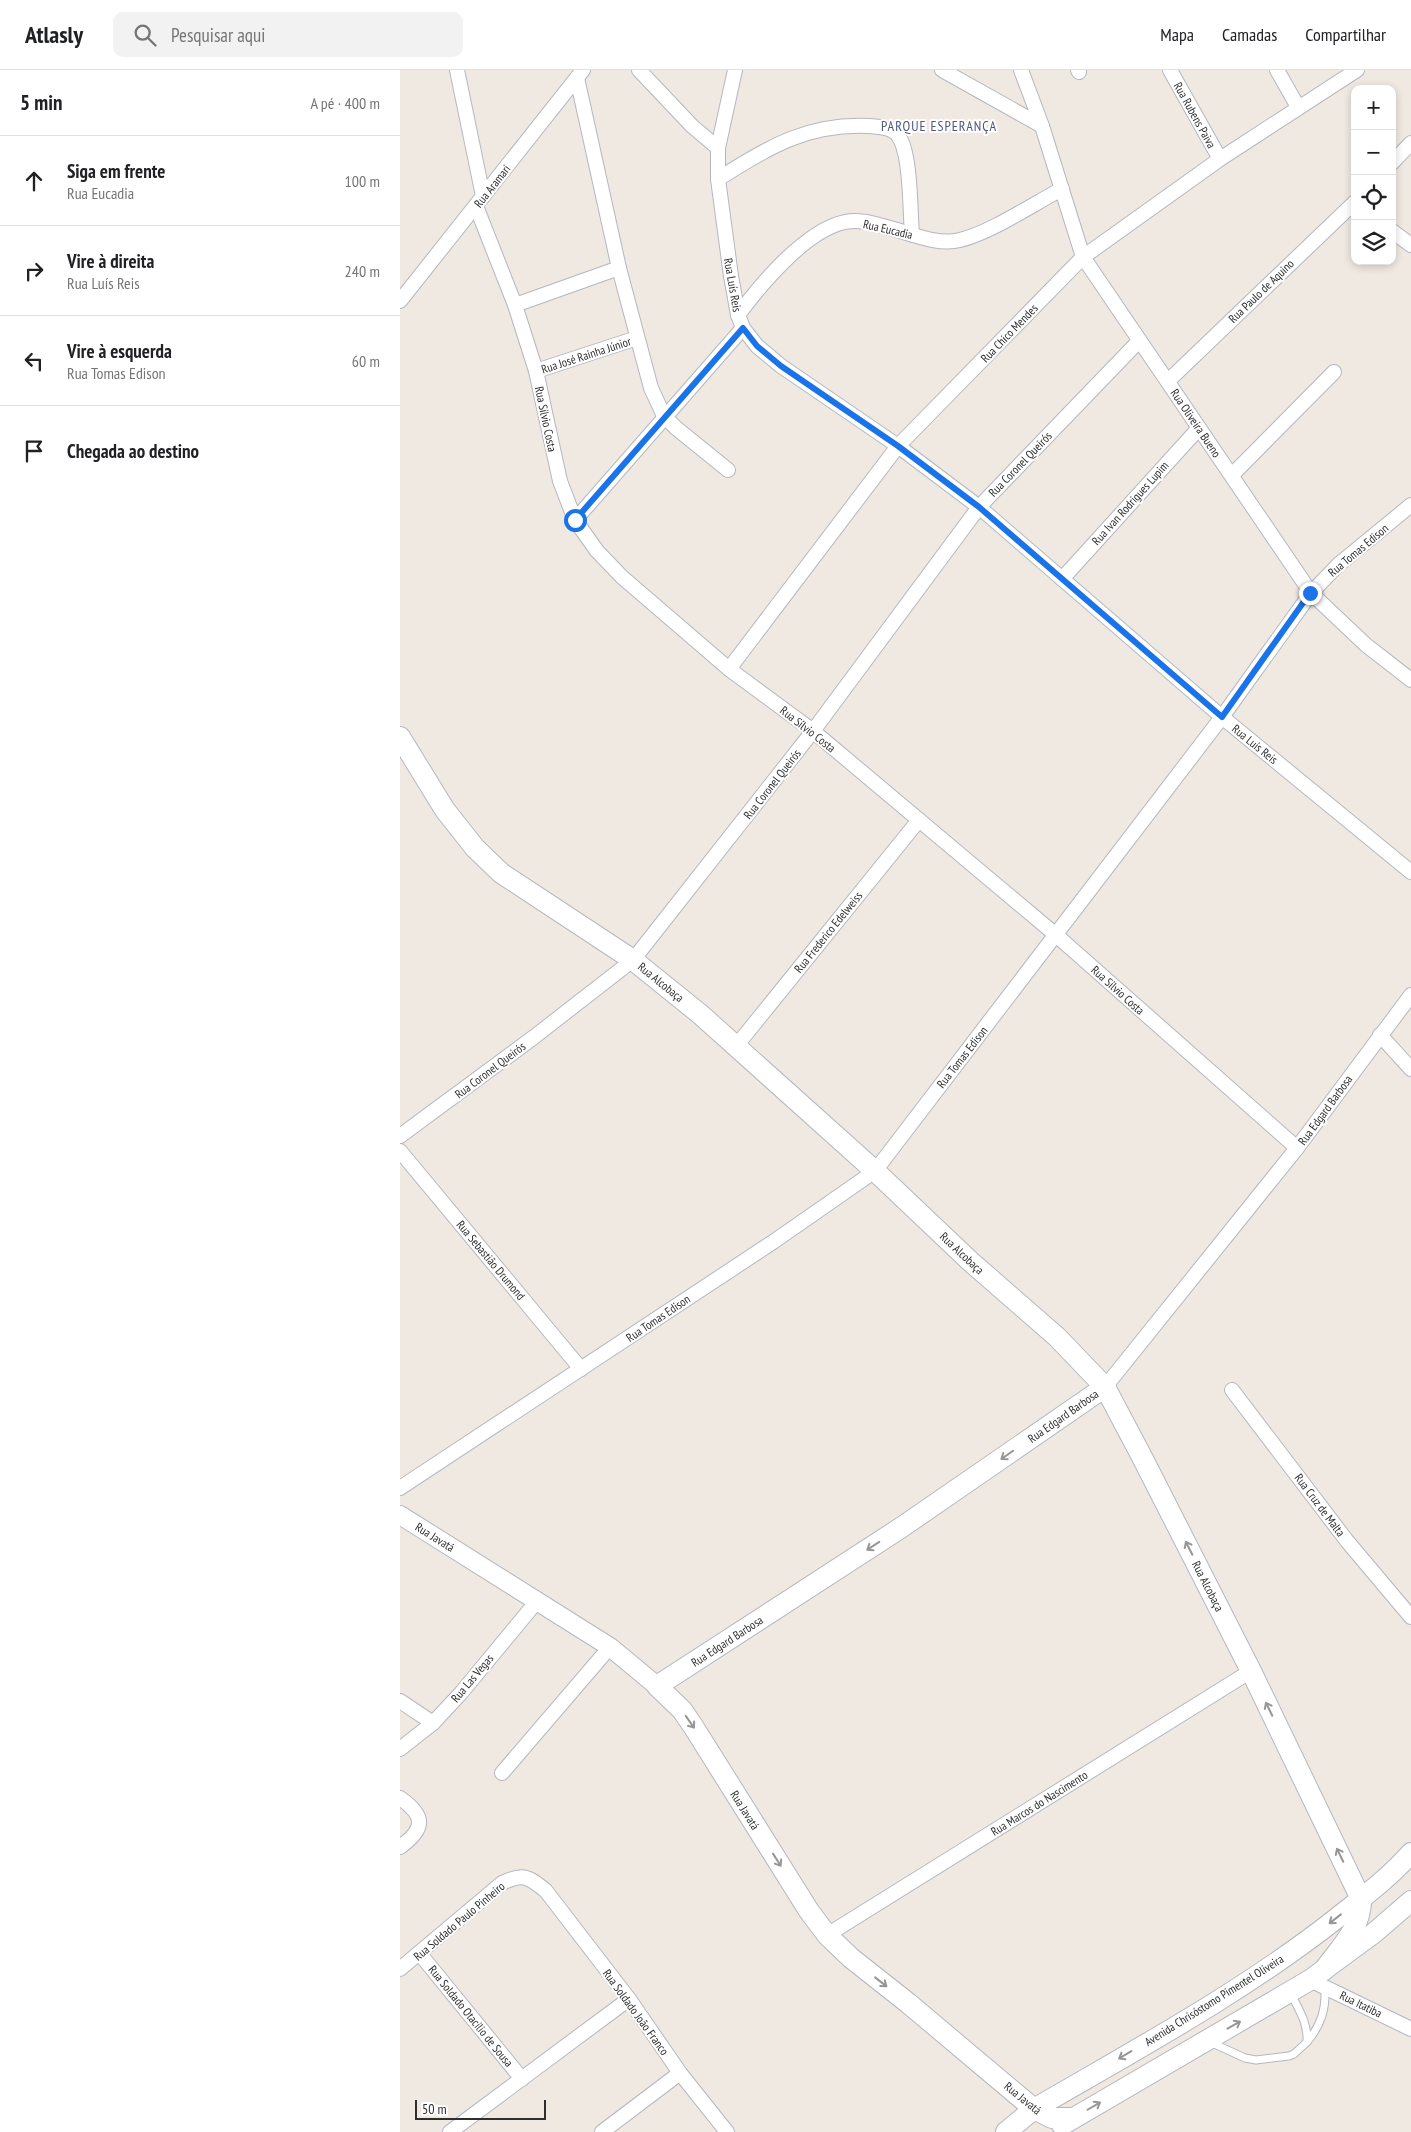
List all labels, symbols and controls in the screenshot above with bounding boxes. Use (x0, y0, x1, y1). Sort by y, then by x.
search box (113, 12, 463, 57)
text: Atlasly (25, 19, 83, 50)
icon: search (131, 21, 159, 49)
text: Pesquisar aqui (171, 23, 265, 47)
text: Mapa (1160, 23, 1194, 46)
text: Camadas (1222, 23, 1277, 46)
text: Compartilhar (1305, 23, 1386, 46)
street label: Rua Rubens Paiva (1171, 79, 1219, 151)
map controls (1351, 85, 1396, 265)
button: + (1351, 85, 1396, 130)
text: 5 min (20, 89, 62, 116)
text: A pé · 400 m (310, 93, 380, 113)
district label: PARQUE ESPERANÇA (881, 117, 997, 135)
button: − (1351, 130, 1396, 175)
text: Siga em frente (67, 159, 165, 183)
street label: Rua Aramari (471, 162, 513, 210)
icon: ahead (20, 167, 48, 195)
text: 100 m (345, 171, 380, 191)
button: locate (1351, 175, 1396, 220)
text: Rua Eucadia (67, 183, 134, 203)
street label: Rua Eucadia (862, 216, 914, 242)
button: layers (1351, 220, 1396, 265)
text: Vire à direita (67, 249, 154, 273)
street label: Rua Paulo de Aquino (1225, 256, 1297, 326)
icon: right (20, 257, 48, 285)
street label: Rua Luís Reis (721, 257, 745, 313)
text: 240 m (345, 261, 380, 281)
text: Rua Luís Reis (67, 273, 140, 293)
street label: Rua Chico Mendes (977, 301, 1041, 365)
street label: Rua José Rainha Júnior (539, 333, 633, 377)
text: Vire à esquerda (67, 339, 172, 363)
icon: left (20, 347, 48, 375)
text: 60 m (352, 351, 380, 371)
text: Rua Tomas Edison (67, 363, 166, 383)
street label: Rua Sílvio Costa (532, 385, 560, 453)
street label: Rua Oliveira Bueno (1168, 386, 1224, 460)
street label: Rua Coronel Queirós (985, 428, 1055, 500)
icon: arrive (20, 437, 48, 465)
text: Chegada ao destino (67, 439, 199, 463)
street label: Rua Ivan Rodrigues Lupim (1088, 458, 1172, 548)
route start (564, 509, 587, 532)
street label: Rua Tomas Edison (1325, 520, 1391, 580)
route end (1299, 582, 1322, 605)
street label: Rua Sílvio Costa (777, 703, 839, 755)
street label: Rua Luís Reis (1229, 721, 1281, 767)
street label: Rua Coronel Queirós (740, 746, 804, 822)
street label: Rua Frederico Edelweiss (791, 888, 865, 976)
street label: Rua Alcobaça (635, 959, 687, 1005)
street label: Rua Sílvio Costa (1088, 962, 1148, 1018)
street label: Rua Tomas Edison (933, 1023, 991, 1091)
street label: Rua Coronel Queirós (452, 1039, 528, 1101)
street label: Rua Edgard Barbosa (1295, 1072, 1355, 1148)
street label: Rua Sebastião Drumond (453, 1217, 529, 1303)
street label: Rua Alcobaça (937, 1229, 987, 1277)
street label: Rua Tomas Edison (623, 1291, 693, 1345)
street label: Rua Edgard Barbosa (1025, 1386, 1101, 1446)
one-way arrow (1000, 1450, 1014, 1460)
street label: Rua Cruz de Malta (1292, 1471, 1349, 1540)
street label: Rua Javatá (413, 1519, 458, 1555)
one-way arrow (866, 1541, 880, 1552)
one-way arrow (1184, 1541, 1193, 1556)
street label: Rua Alcobaça (1189, 1558, 1227, 1614)
street label: Rua Edgard Barbosa (688, 1612, 766, 1670)
street label: Rua Las Vegas (448, 1651, 496, 1705)
one-way arrow (1264, 1702, 1273, 1717)
one-way arrow (685, 1715, 695, 1729)
street label: Rua Marcos do Nascimento (988, 1767, 1090, 1839)
street label: Rua Javatá (727, 1788, 763, 1833)
one-way arrow (1334, 1848, 1344, 1863)
one-way arrow (772, 1852, 782, 1866)
street label: Rua Soldado Paulo Pinheiro (410, 1878, 508, 1964)
one-way arrow (1329, 1914, 1342, 1925)
street label: Avenida Chrisóstomo Pimentel Oliveira (1142, 1951, 1286, 2049)
street label: Rua Soldado Otacílio de Sousa (425, 1962, 517, 2070)
street label: Rua Soldado João Franco (600, 1966, 672, 2058)
one-way arrow (874, 1977, 887, 1988)
street label: Rua Itatiba (1337, 1987, 1385, 2021)
one-way arrow (1227, 2020, 1242, 2030)
one-way arrow (1119, 2050, 1133, 2060)
street label: Rua Javatá (1001, 2078, 1045, 2118)
scale bar (415, 2097, 546, 2120)
text: 50 m (422, 2100, 447, 2118)
one-way arrow (1086, 2101, 1101, 2111)

